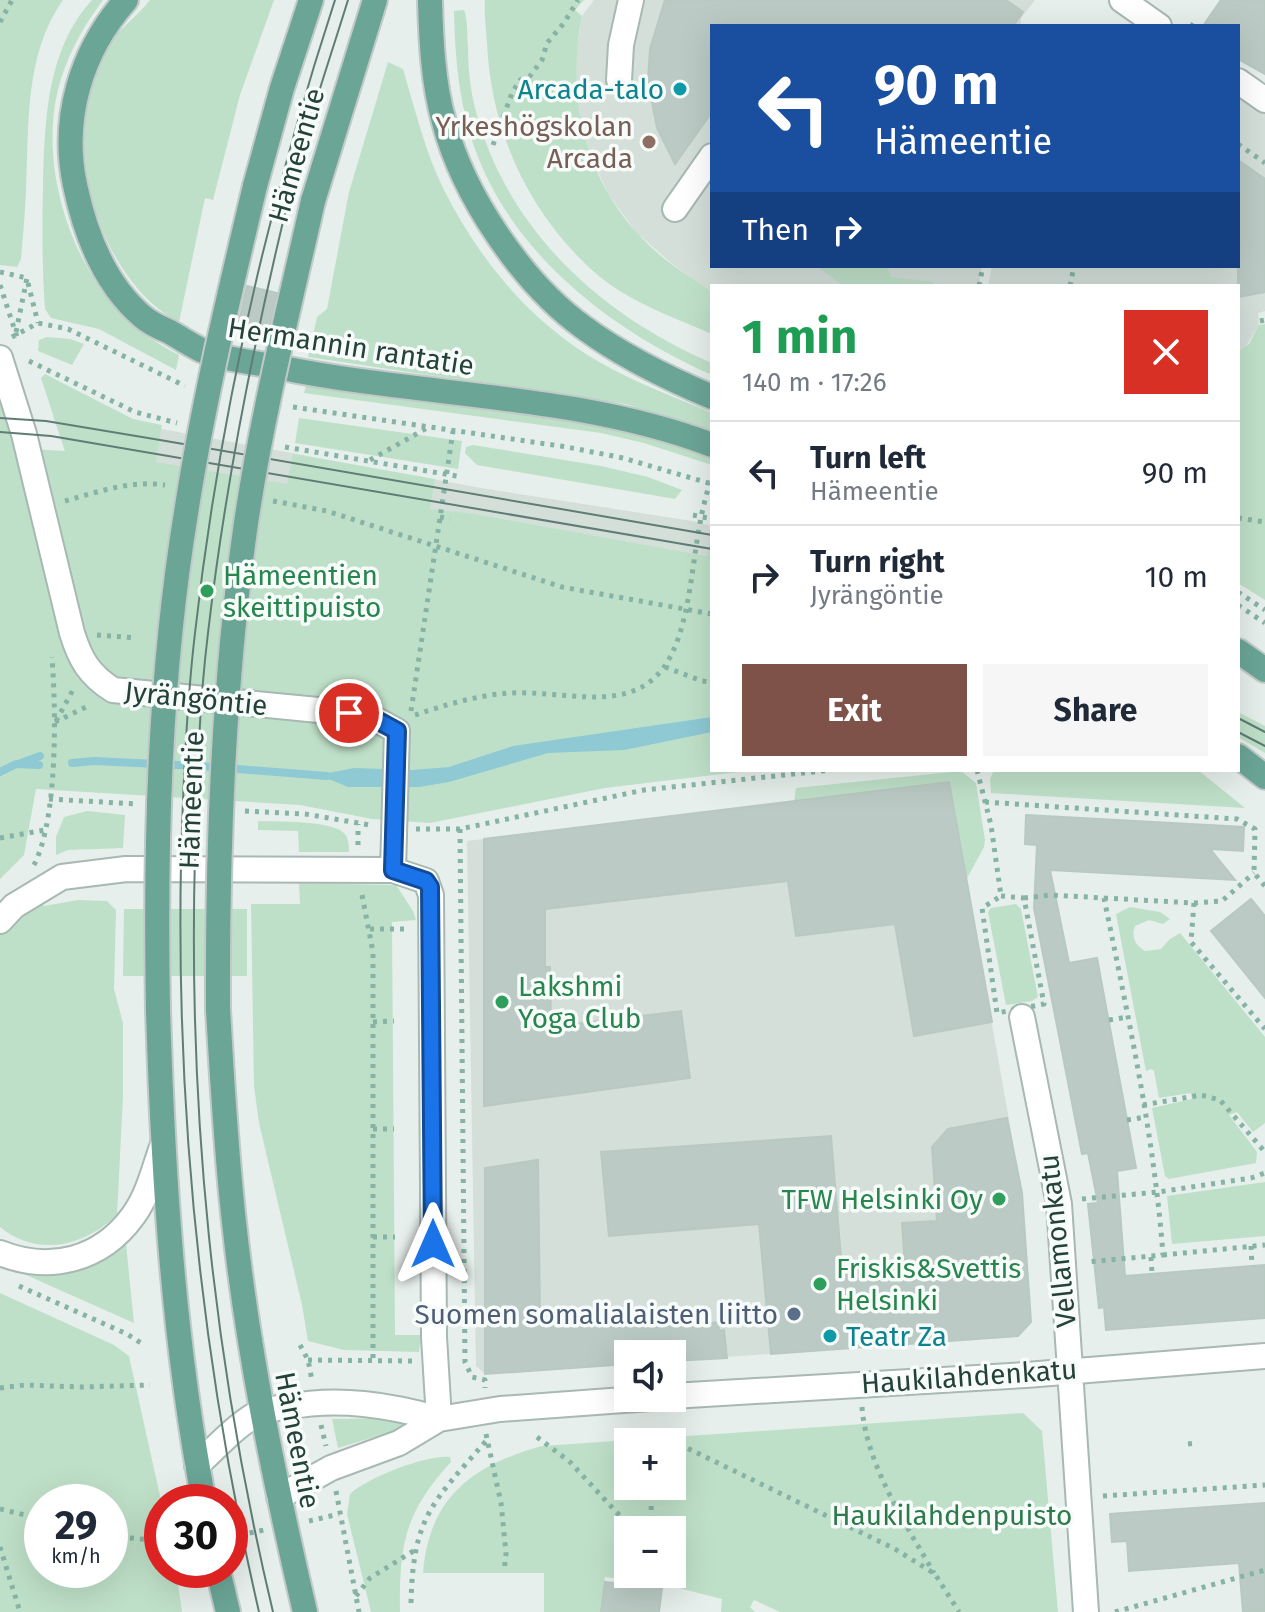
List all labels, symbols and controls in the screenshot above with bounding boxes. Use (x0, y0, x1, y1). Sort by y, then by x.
text: 90 m (874, 52, 999, 119)
icon: left (742, 56, 846, 160)
place label: Arcada-talo (518, 73, 664, 106)
marker: Arcada-talo (671, 80, 689, 98)
street label: Hämeentie (262, 84, 331, 226)
place label: Yrkeshögskolan Arcada (435, 110, 633, 175)
text: Hämeentie (874, 120, 1052, 164)
marker: Yrkeshögskolan Arcada (640, 133, 658, 151)
icon: right (825, 208, 869, 252)
text: Then (742, 212, 809, 248)
text: 1 min (742, 308, 857, 366)
button: close (1124, 310, 1208, 394)
street label: Hermannin rantatie (225, 311, 476, 382)
text: 140 m · 17:26 (742, 367, 887, 398)
text: Turn left (810, 440, 926, 476)
icon: left (742, 451, 786, 495)
text: 90 m (1142, 455, 1208, 491)
text: Hämeentie (810, 476, 939, 507)
text: Turn right (810, 544, 945, 580)
icon: right (742, 555, 786, 599)
place label: Hämeentien skeittipuisto (223, 559, 381, 624)
text: 10 m (1145, 559, 1208, 595)
text: Jyrängöntie (810, 580, 944, 611)
marker: Hämeentien skeittipuisto (198, 582, 216, 600)
button: Exit (742, 664, 967, 756)
button: Share (983, 664, 1208, 756)
street label: Jyrängöntie (123, 675, 269, 722)
pin (315, 679, 383, 747)
icon: arrive (327, 691, 371, 735)
street label: Hämeentie (173, 730, 210, 870)
place label: Lakshmi Yoga Club (518, 970, 641, 1035)
marker: Lakshmi Yoga Club (493, 993, 511, 1011)
street label: Vellamonkatu (1032, 1153, 1083, 1329)
place label: TFW Helsinki Oy (782, 1183, 983, 1216)
marker: TFW Helsinki Oy (990, 1190, 1008, 1208)
position arrow (391, 1202, 475, 1286)
place label: Friskis&Svettis Helsinki (836, 1252, 1021, 1317)
marker: Friskis&Svettis Helsinki (811, 1275, 829, 1293)
place label: Suomen somalialaisten liitto (414, 1298, 778, 1331)
marker: Suomen somalialaisten liitto (785, 1305, 803, 1323)
place label: Teatr Za (846, 1320, 947, 1353)
marker: Teatr Za (821, 1327, 839, 1345)
map controls (614, 1340, 686, 1588)
button: sound (614, 1340, 686, 1412)
street label: Haukilahdenkatu (860, 1352, 1078, 1401)
street label: Hämeentie (268, 1369, 327, 1511)
button: + (614, 1428, 686, 1500)
speed limit sign: 30 (144, 1484, 248, 1588)
park label: Haukilahdenpuisto (832, 1499, 1072, 1532)
text: 29 (55, 1502, 97, 1550)
button: − (614, 1516, 686, 1588)
text: km/h (51, 1544, 101, 1568)

